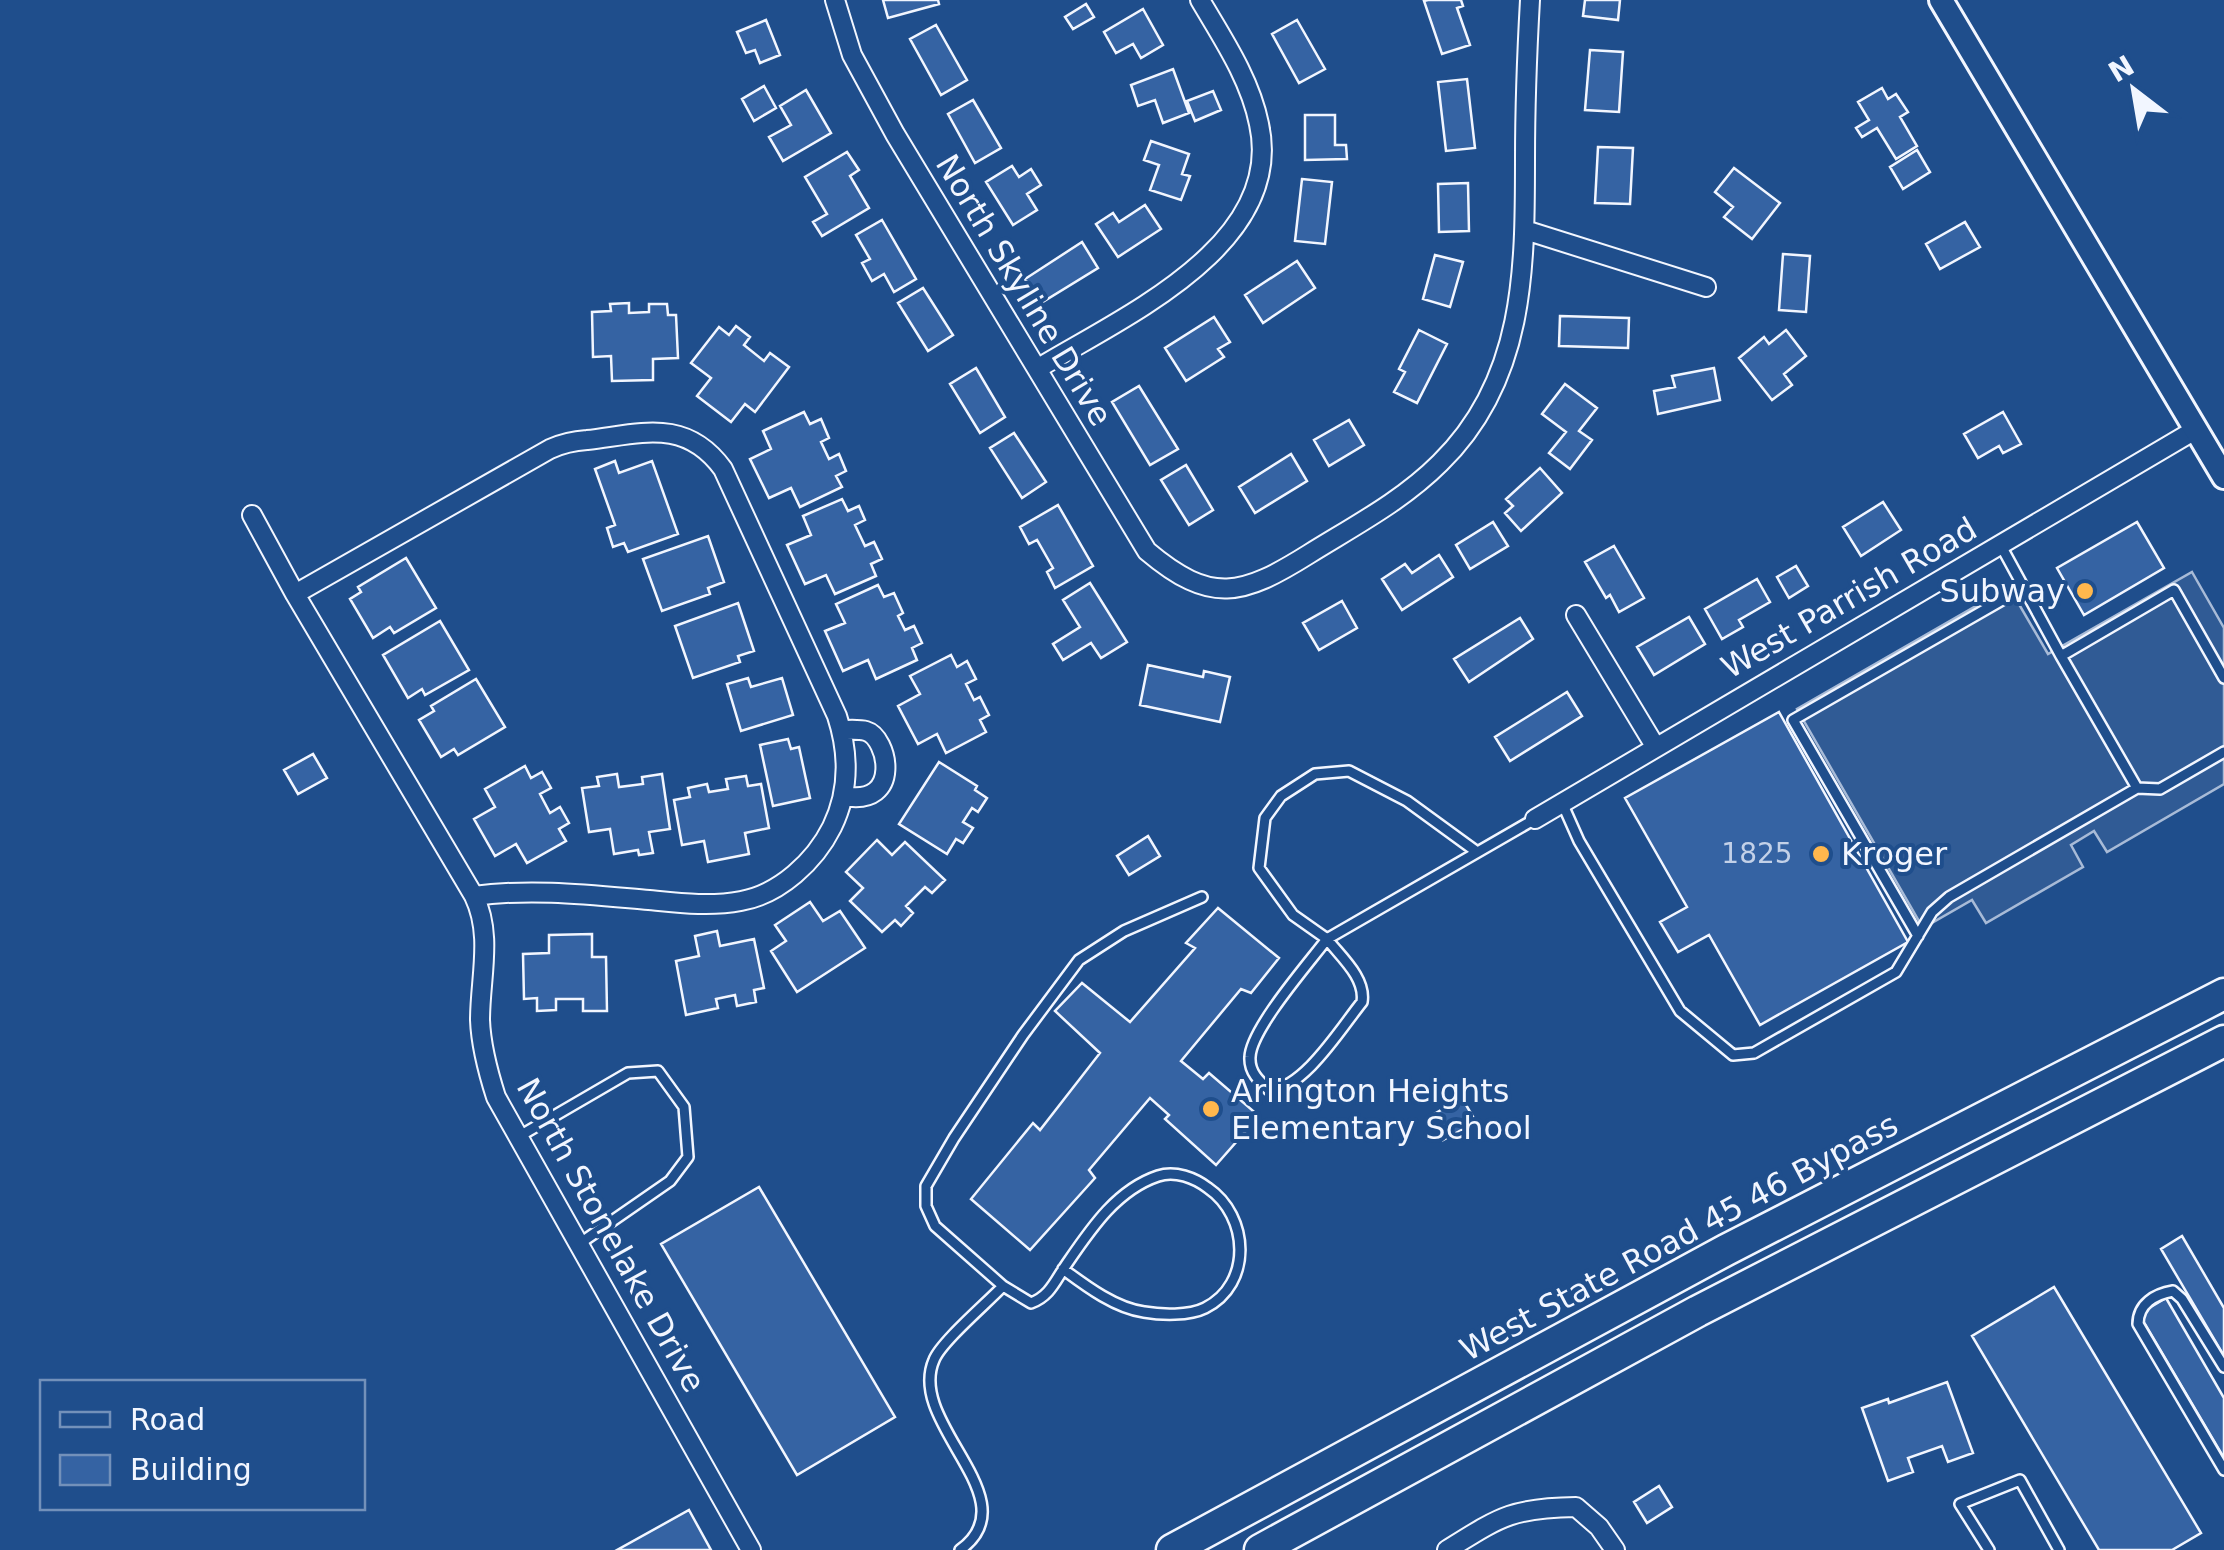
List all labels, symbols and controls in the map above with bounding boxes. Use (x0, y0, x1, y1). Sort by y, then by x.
north arrow (2084, 40, 2184, 140)
text: N (2103, 49, 2140, 89)
street label: North Skyline Drive (928, 148, 1120, 432)
street label: West Parrish Road (1715, 509, 1983, 687)
place label: Subway (1939, 572, 2065, 610)
marker: Subway (2074, 580, 2096, 602)
place label: Kroger (1841, 835, 1948, 873)
house number: 1825 (1721, 837, 1793, 870)
marker: Kroger (1810, 843, 1832, 865)
street label: North Stonelake Drive (509, 1071, 713, 1399)
place label: Arlington Heights Elementary School (1231, 1072, 1532, 1147)
marker: Arlington Heights Elementary School (1200, 1098, 1222, 1120)
street label: West State Road 45 46 Bypass (1454, 1105, 1904, 1369)
legend (40, 1380, 365, 1510)
text: Road (130, 1402, 205, 1437)
text: Building (130, 1452, 252, 1487)

